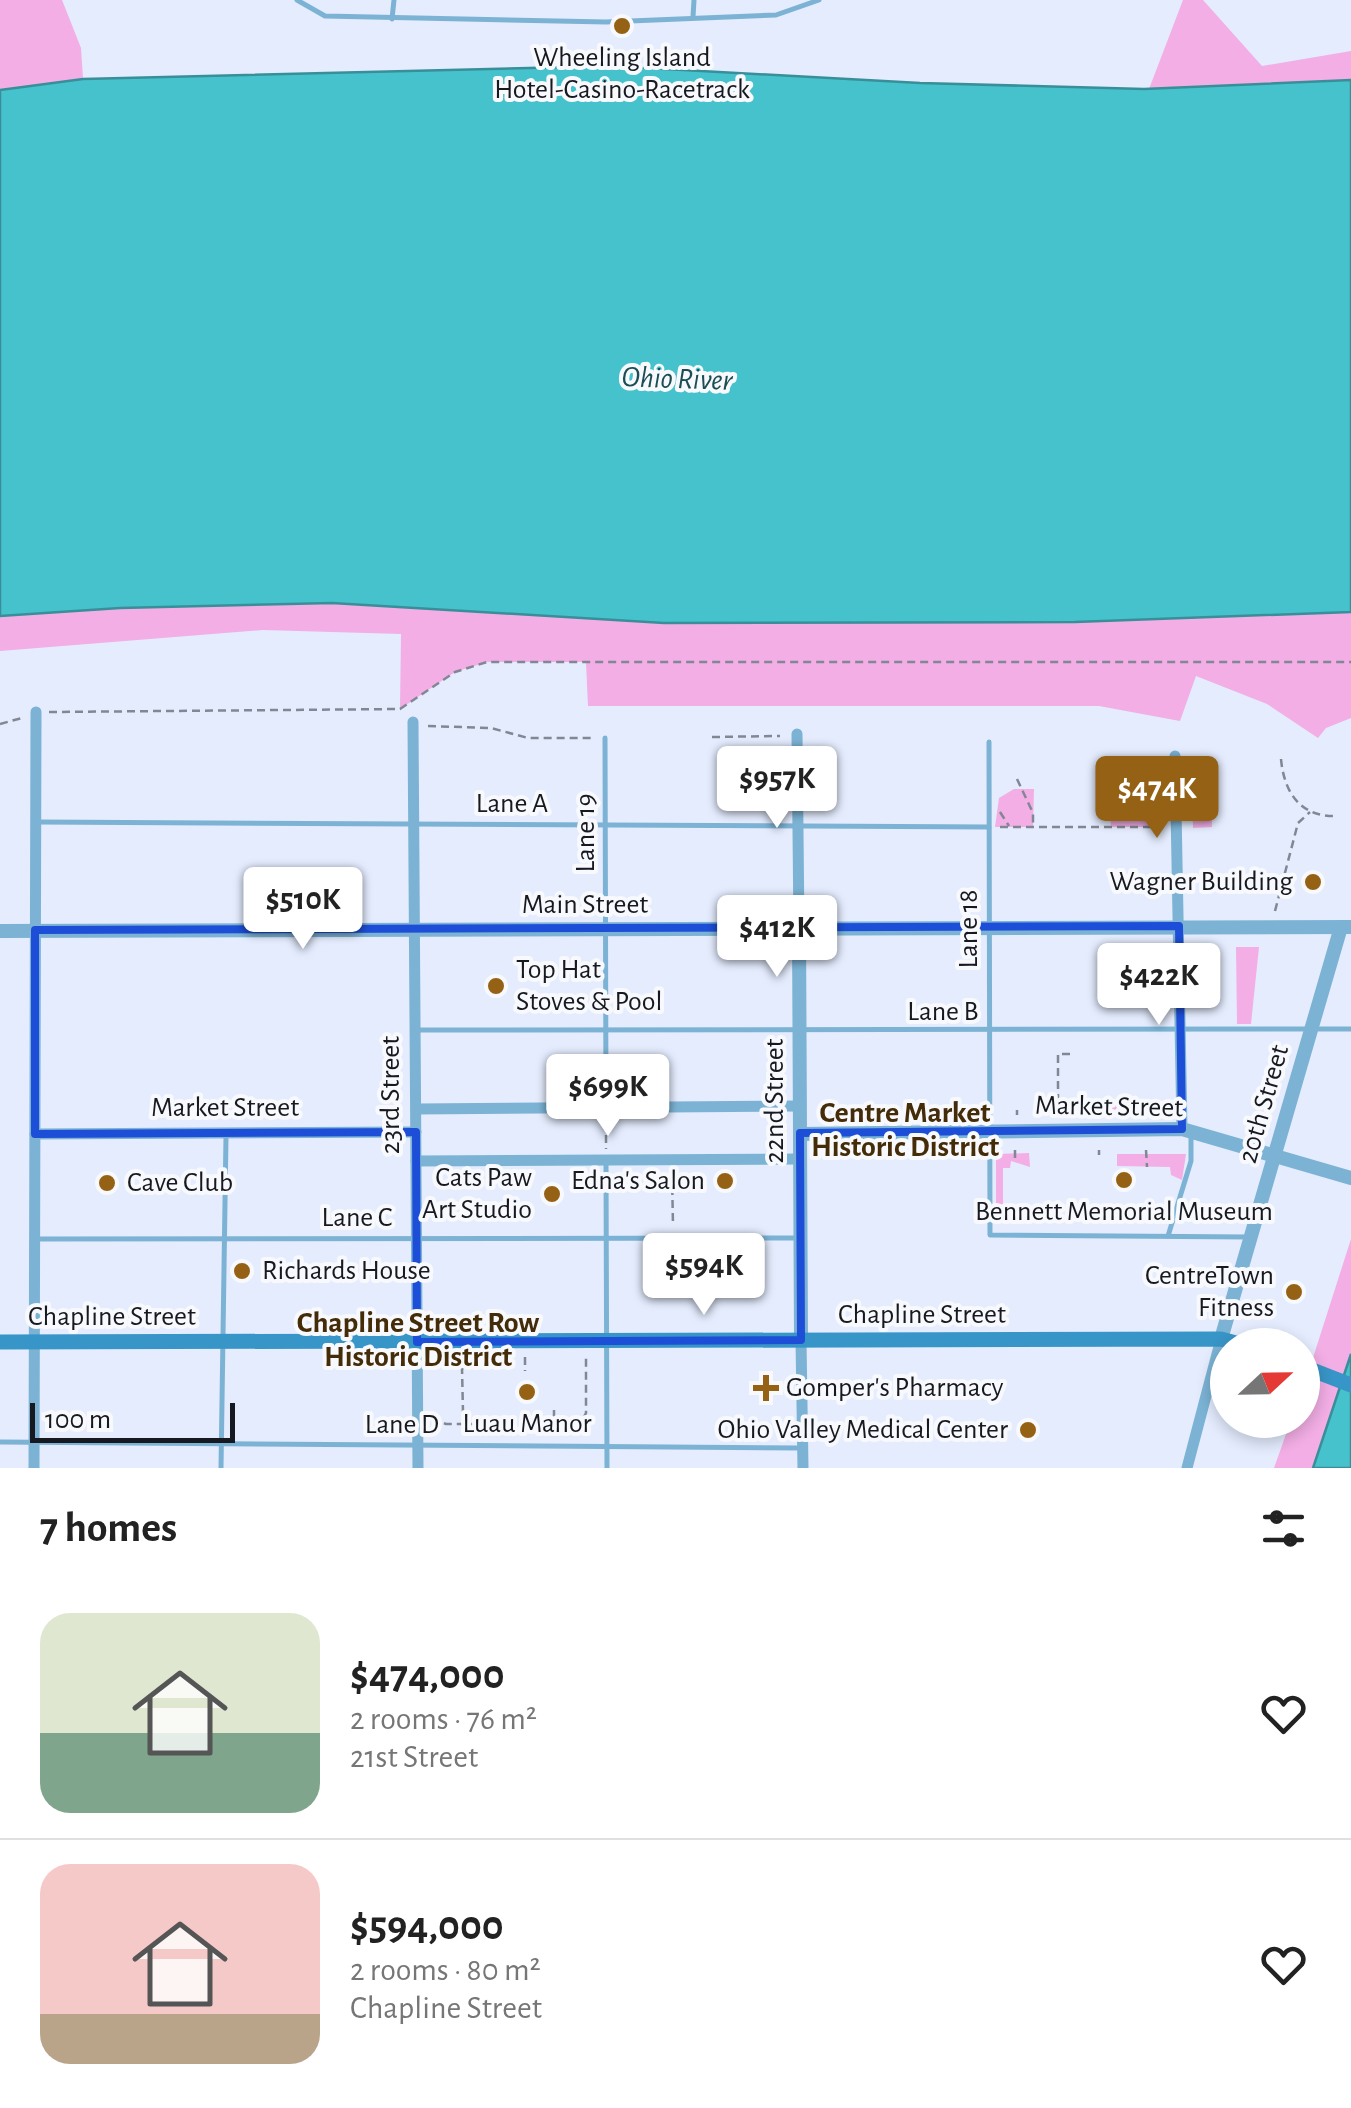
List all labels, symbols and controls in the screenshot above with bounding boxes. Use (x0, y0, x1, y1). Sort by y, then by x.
marker: Wheeling Island Hotel-Casino-Racetrack (611, 15, 633, 37)
place label: Wheeling Island Hotel-Casino-Racetrack (494, 44, 750, 104)
water label: Ohio River (621, 362, 734, 396)
pin: $957K (707, 746, 847, 831)
pin: $474K (1087, 756, 1227, 841)
text: $957K (739, 762, 815, 794)
text: $474K (1117, 772, 1197, 804)
street label: Lane A (476, 790, 548, 818)
street label: Lane 19 (572, 793, 600, 873)
pin: $510K (233, 867, 373, 952)
place label: Wagner Building (1110, 868, 1293, 896)
marker: Wagner Building (1302, 871, 1324, 893)
text: $510K (265, 883, 341, 915)
street label: Lane 18 (955, 889, 983, 969)
street label: Main Street (522, 891, 648, 919)
pin: $412K (707, 895, 847, 980)
text: $412K (739, 911, 815, 943)
pin: $422K (1089, 943, 1229, 1028)
place label: Top Hat Stoves & Pool (516, 956, 662, 1016)
text: $422K (1119, 959, 1199, 991)
marker: Top Hat Stoves & Pool (485, 975, 507, 997)
street label: Lane B (907, 998, 979, 1026)
street label: 23rd Street (377, 1036, 405, 1154)
street label: 22nd Street (761, 1038, 789, 1163)
street label: 20th Street (1234, 1042, 1294, 1166)
pin: $699K (538, 1054, 678, 1139)
text: $699K (568, 1070, 648, 1102)
street label: Market Street (1035, 1092, 1183, 1122)
street label: Market Street (151, 1094, 299, 1122)
district label: Centre Market Historic District (811, 1098, 999, 1162)
place label: Cats Paw Art Studio (422, 1164, 532, 1224)
place label: Edna's Salon (571, 1167, 705, 1195)
place label: Cave Club (127, 1169, 233, 1197)
marker: Bennett Memorial Museum (1113, 1169, 1135, 1191)
marker: Edna's Salon (714, 1170, 736, 1192)
marker: Cave Club (96, 1172, 118, 1194)
marker: Cats Paw Art Studio (541, 1183, 563, 1205)
place label: Bennett Memorial Museum (975, 1198, 1273, 1226)
street label: Lane C (322, 1204, 392, 1232)
pin: $594K (634, 1233, 774, 1318)
text: $594K (665, 1249, 743, 1281)
place label: Richards House (262, 1257, 431, 1285)
marker: Richards House (231, 1260, 253, 1282)
place label: CentreTown Fitness (1145, 1262, 1274, 1322)
marker: CentreTown Fitness (1283, 1281, 1305, 1303)
street label: Chapline Street (838, 1301, 1006, 1329)
street label: Chapline Street (28, 1303, 196, 1331)
district label: Chapline Street Row Historic District (297, 1308, 539, 1372)
north arrow (1210, 1328, 1320, 1438)
map controls (1210, 1328, 1320, 1438)
place label: Gomper's Pharmacy (786, 1374, 1003, 1402)
marker: Gomper's Pharmacy (755, 1377, 777, 1399)
marker: Luau Manor (516, 1381, 538, 1403)
scale bar (30, 1398, 235, 1442)
text: 100 m (45, 1406, 111, 1434)
place label: Luau Manor (462, 1410, 592, 1438)
street label: Lane D (365, 1411, 439, 1439)
place label: Ohio Valley Medical Center (717, 1416, 1008, 1444)
marker: Ohio Valley Medical Center (1017, 1419, 1039, 1441)
icon: filters (1256, 1501, 1311, 1556)
text: 7 homes (40, 1507, 177, 1549)
icon: home (120, 1653, 240, 1773)
text: $474,000 (350, 1654, 505, 1696)
icon: heart (1256, 1686, 1311, 1741)
text: 2 rooms · 76 m² (350, 1703, 537, 1735)
text: 21st Street (350, 1741, 478, 1773)
icon: home (120, 1904, 240, 2024)
text: $594,000 (350, 1905, 504, 1947)
icon: heart (1256, 1937, 1311, 1992)
text: 2 rooms · 80 m² (350, 1954, 541, 1986)
text: Chapline Street (350, 1992, 542, 2024)

